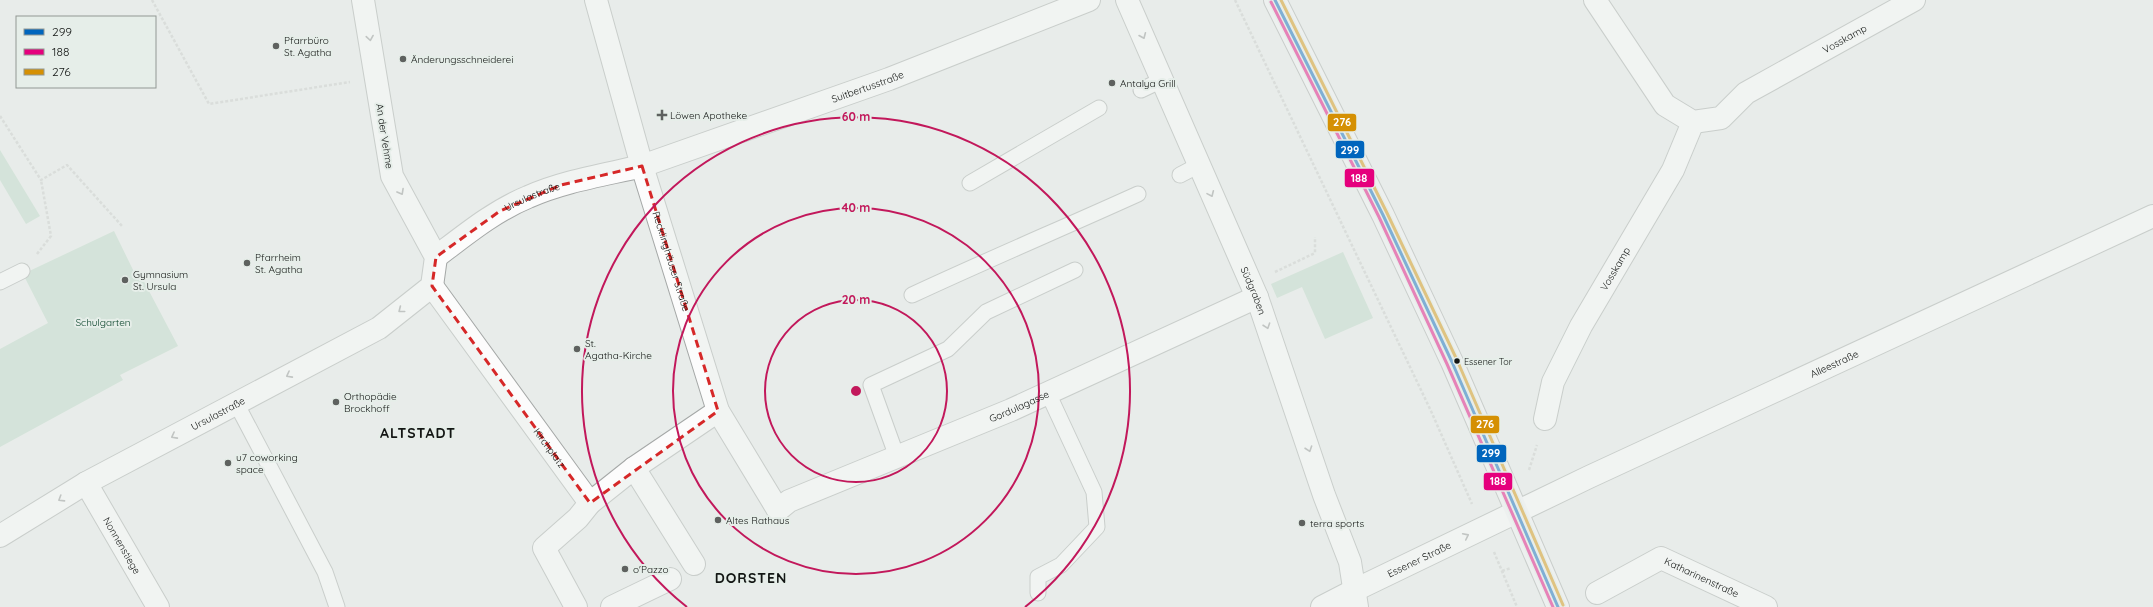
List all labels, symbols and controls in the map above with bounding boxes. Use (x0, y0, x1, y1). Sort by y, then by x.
legend (16, 16, 156, 88)
street label: Vosskamp (1820, 22, 1869, 56)
text: 299 (52, 24, 72, 39)
one-way arrow (1138, 31, 1146, 39)
place label: Pfarrbüro St. Agatha (284, 34, 331, 59)
one-way arrow (365, 35, 373, 42)
marker: Pfarrbüro St. Agatha (271, 41, 281, 51)
text: 188 (52, 44, 69, 59)
place label: Änderungsschneiderei (411, 53, 513, 66)
marker: Änderungsschneiderei (398, 54, 408, 64)
text: 276 (52, 64, 71, 79)
street label: Suitbertusstraße (830, 68, 906, 106)
place label: Antalya Grill (1120, 77, 1176, 90)
marker: Antalya Grill (1107, 78, 1117, 88)
street label: An der Vehme (373, 103, 396, 170)
place label: Löwen Apotheke (670, 109, 747, 122)
text: 60 m (842, 109, 870, 124)
marker: Löwen Apotheke (657, 110, 667, 120)
line badge: 276 (1327, 113, 1357, 132)
text: 276 (1333, 115, 1351, 129)
line badge: 299 (1335, 140, 1365, 159)
text: 299 (1341, 143, 1359, 157)
line badge: 188 (1344, 168, 1375, 188)
text: 188 (1351, 171, 1367, 185)
street label: Ursulastraße (502, 180, 562, 214)
one-way arrow (396, 188, 404, 196)
one-way arrow (1207, 190, 1215, 197)
text: 40 m (842, 200, 870, 215)
street label: Recklinghäuser Straße (649, 210, 693, 313)
street label: Vosskamp (1597, 245, 1633, 293)
place label: Pfarrheim St. Agatha (255, 251, 302, 276)
marker: Pfarrheim St. Agatha (242, 258, 252, 268)
street label: Südgraben (1237, 265, 1269, 317)
place label: Gymnasium St. Ursula (133, 268, 188, 293)
marker: Gymnasium St. Ursula (120, 275, 130, 285)
text: 20 m (842, 292, 870, 307)
one-way arrow (399, 305, 406, 312)
park label: Schulgarten (75, 316, 131, 329)
one-way arrow (1262, 323, 1271, 330)
place label: St. Agatha-Kirche (585, 337, 652, 362)
marker: St. Agatha-Kirche (572, 344, 582, 354)
street label: Alleestraße (1808, 347, 1861, 381)
marker: Essener Tor (1452, 356, 1462, 366)
place label: Essener Tor (1464, 356, 1513, 367)
one-way arrow (286, 370, 293, 378)
centre of rings (849, 384, 863, 398)
street label: Gordulagasse (987, 387, 1051, 425)
place label: Orthopädie Brockhoff (344, 390, 397, 415)
street label: Ursulastraße (189, 394, 248, 433)
marker: Orthopädie Brockhoff (331, 397, 341, 407)
line badge: 276 (1470, 415, 1500, 434)
text: 276 (1476, 417, 1494, 431)
district label: ALTSTADT (380, 424, 456, 442)
street label: Kirchplatz (531, 426, 568, 471)
one-way arrow (171, 431, 179, 439)
line badge: 299 (1476, 444, 1507, 463)
one-way arrow (1304, 446, 1312, 453)
text: 299 (1482, 446, 1500, 460)
place label: u7 coworking space (236, 451, 298, 476)
marker: u7 coworking space (223, 458, 233, 468)
line badge: 188 (1483, 472, 1513, 491)
text: 188 (1490, 474, 1506, 488)
one-way arrow (58, 494, 65, 501)
place label: Altes Rathaus (726, 514, 790, 527)
street label: Nonnenstiege (100, 515, 144, 577)
marker: Altes Rathaus (713, 515, 723, 525)
place label: terra sports (1310, 517, 1365, 530)
marker: terra sports (1297, 518, 1307, 528)
one-way arrow (1462, 533, 1469, 541)
street label: Essener Straße (1385, 539, 1453, 580)
street label: Katharinenstraße (1662, 555, 1741, 601)
place label: o'Pazzo (633, 563, 668, 576)
marker: o'Pazzo (620, 564, 630, 574)
district label: DORSTEN (715, 569, 787, 587)

